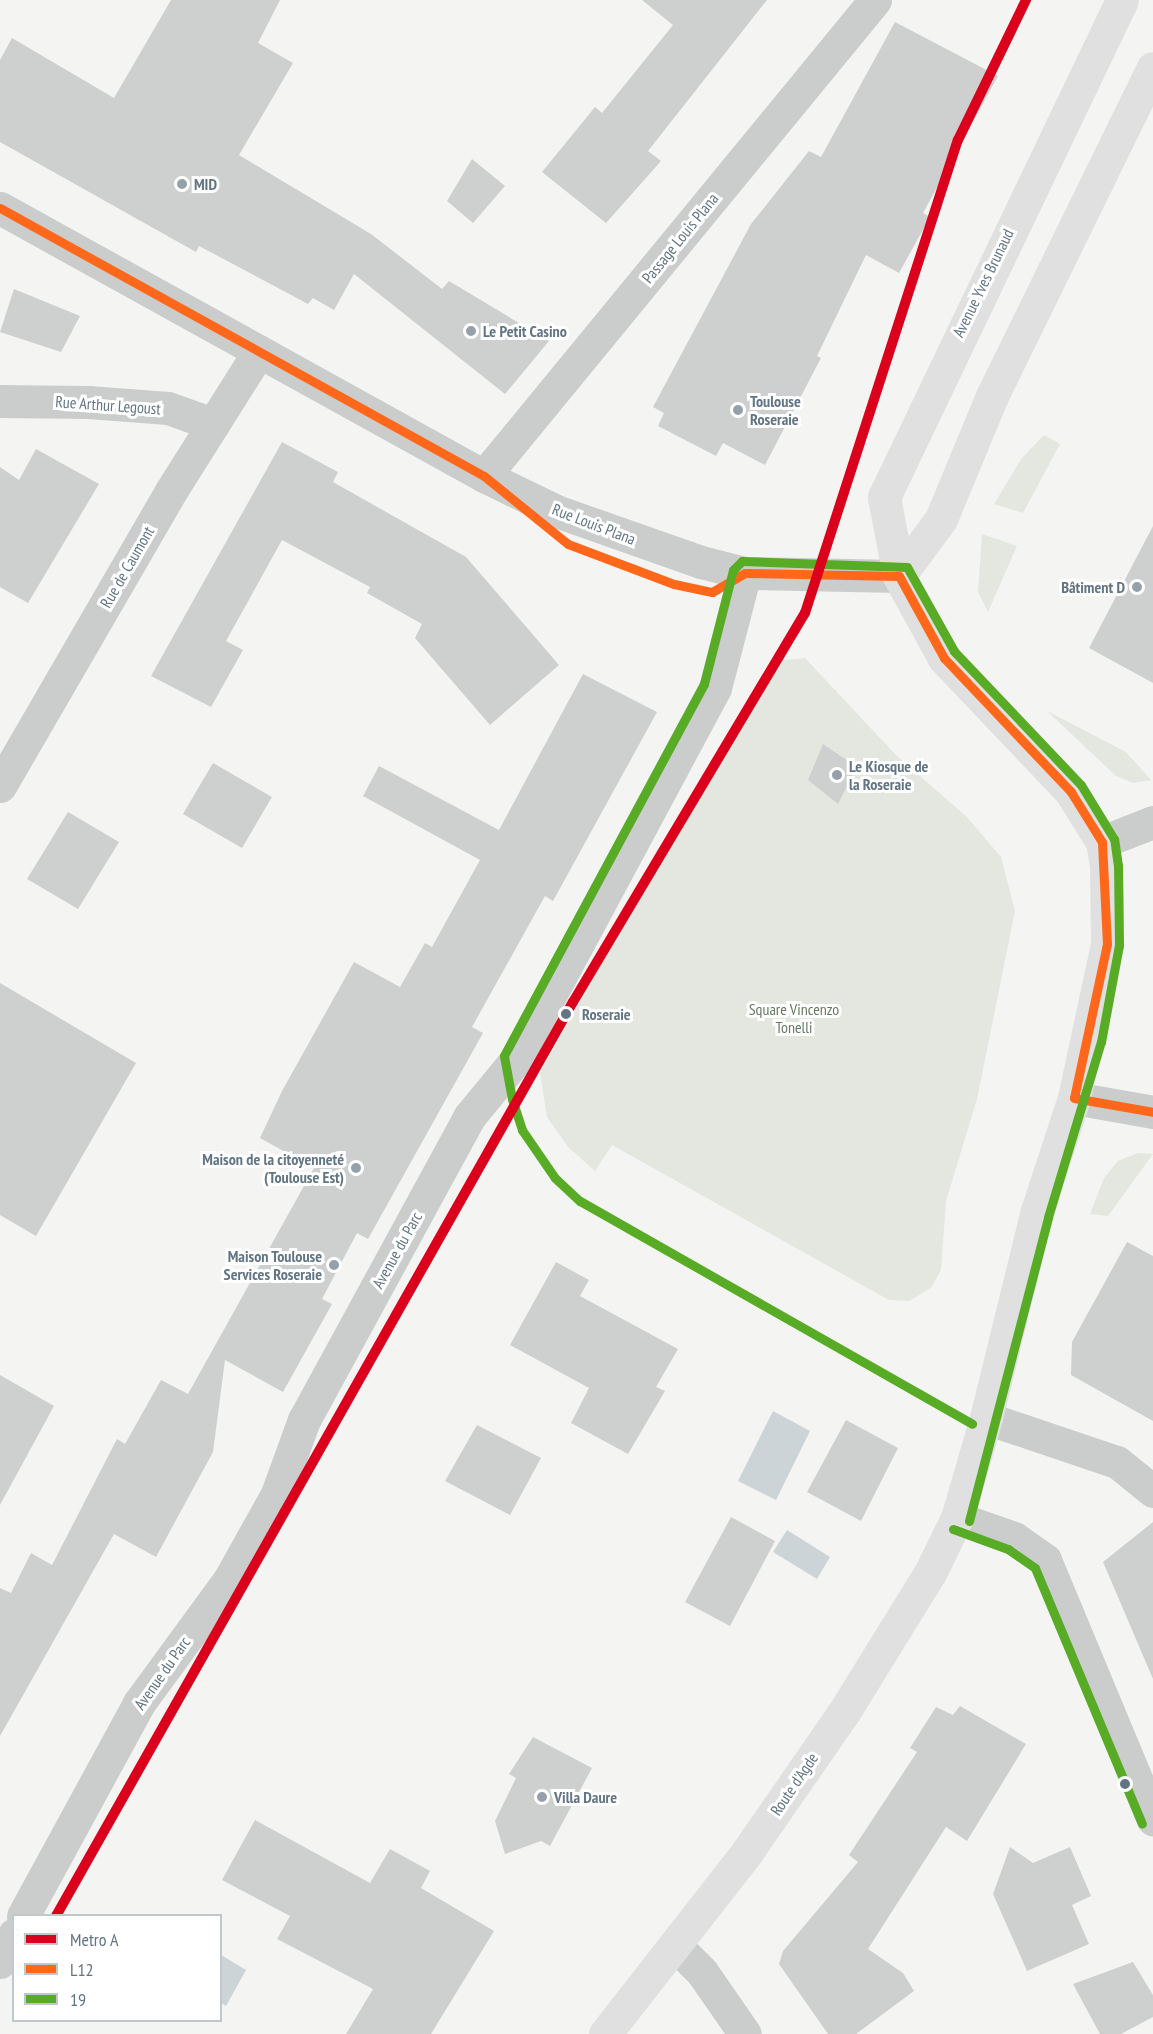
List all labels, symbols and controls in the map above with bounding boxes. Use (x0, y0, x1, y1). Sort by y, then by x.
place label: MID (194, 174, 217, 194)
marker: MID (175, 177, 189, 191)
street label: Passage Louis Plana (638, 189, 722, 287)
street label: Avenue Yves Brunaud (948, 226, 1018, 340)
place label: Le Petit Casino (483, 321, 567, 341)
marker: Le Petit Casino (464, 324, 478, 338)
place label: Toulouse Roseraie (750, 391, 801, 429)
street label: Rue Arthur Legoust (54, 392, 162, 418)
marker: Toulouse Roseraie (731, 403, 745, 417)
street label: Rue Louis Plana (550, 499, 638, 549)
street label: Rue de Caumont (96, 523, 158, 611)
place label: Bâtiment D (1061, 577, 1125, 597)
marker: Bâtiment D (1130, 580, 1144, 594)
place label: Le Kiosque de la Roseraie (849, 756, 928, 794)
marker: Le Kiosque de la Roseraie (830, 768, 844, 782)
park label: Square Vincenzo Tonelli (749, 999, 839, 1037)
marker: Roseraie (555, 1003, 577, 1025)
place label: Roseraie (582, 1004, 631, 1024)
place label: Maison de la citoyenneté (Toulouse Est) (202, 1149, 344, 1187)
marker: Maison de la citoyenneté (Toulouse Est) (349, 1161, 363, 1175)
street label: Avenue du Parc (368, 1208, 426, 1292)
place label: Maison Toulouse Services Roseraie (224, 1246, 322, 1284)
marker: Maison Toulouse Services Roseraie (327, 1258, 341, 1272)
street label: Avenue du Parc (130, 1633, 194, 1713)
street label: Route d'Agde (766, 1749, 822, 1819)
unlabelled marker (1119, 1778, 1131, 1790)
place label: Villa Daure (554, 1787, 617, 1807)
marker: Villa Daure (535, 1790, 549, 1804)
legend (12, 1914, 222, 2022)
text: Metro A (70, 1928, 118, 1951)
text: L12 (70, 1958, 94, 1981)
text: 19 (70, 1988, 86, 2011)

